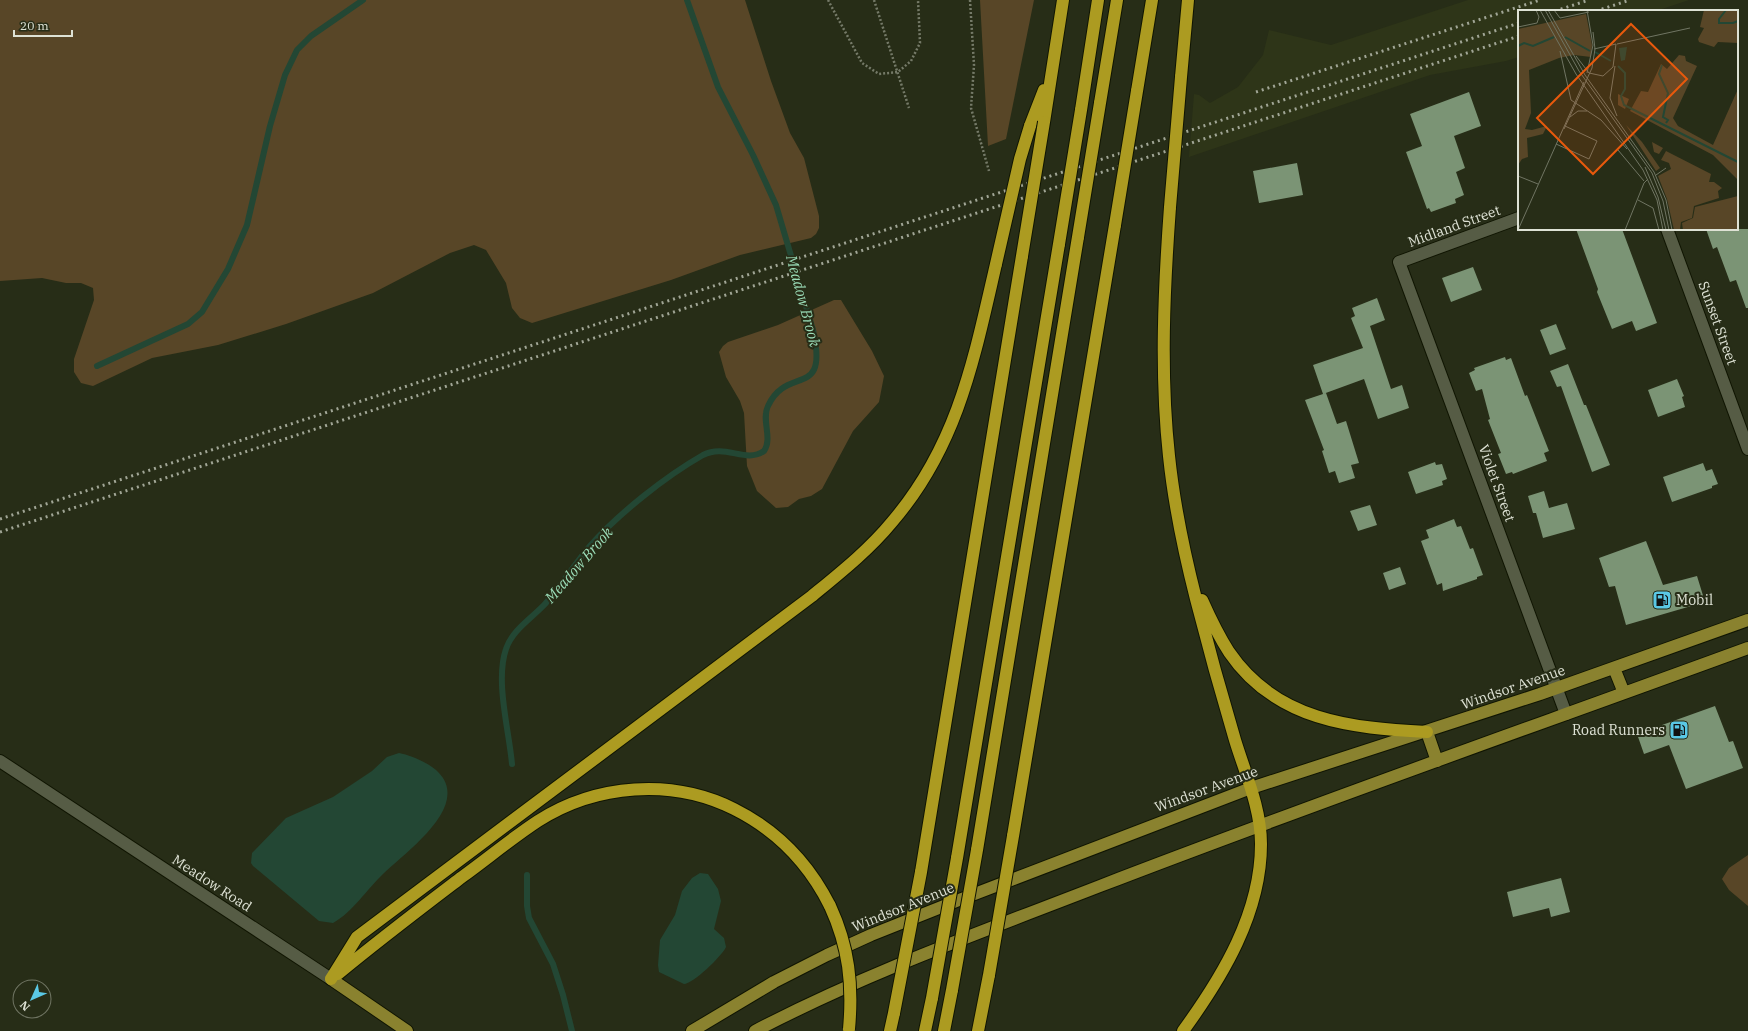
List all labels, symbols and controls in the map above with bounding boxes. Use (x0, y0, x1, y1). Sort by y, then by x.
inset map (1518, 10, 1738, 230)
scale bar (14, 12, 72, 38)
text: 20 m (20, 18, 49, 33)
street label: Midland Street (1405, 201, 1503, 251)
water label: Meadow Brook (782, 252, 825, 349)
street label: Sunset Street (1695, 279, 1741, 367)
street label: Violet Street (1475, 442, 1519, 524)
water label: Meadow Brook (540, 523, 617, 607)
fuel station icon: Mobil (1651, 589, 1673, 611)
place label: Mobil (1676, 591, 1713, 609)
street label: Windsor Avenue (1459, 661, 1567, 713)
fuel station icon: Road Runners (1668, 719, 1690, 741)
place label: Road Runners (1572, 721, 1665, 739)
street label: Windsor Avenue (1152, 762, 1260, 816)
street label: Meadow Road (169, 851, 256, 916)
street label: Windsor Avenue (849, 878, 957, 936)
north arrow (12, 979, 52, 1019)
text: N (17, 998, 33, 1014)

